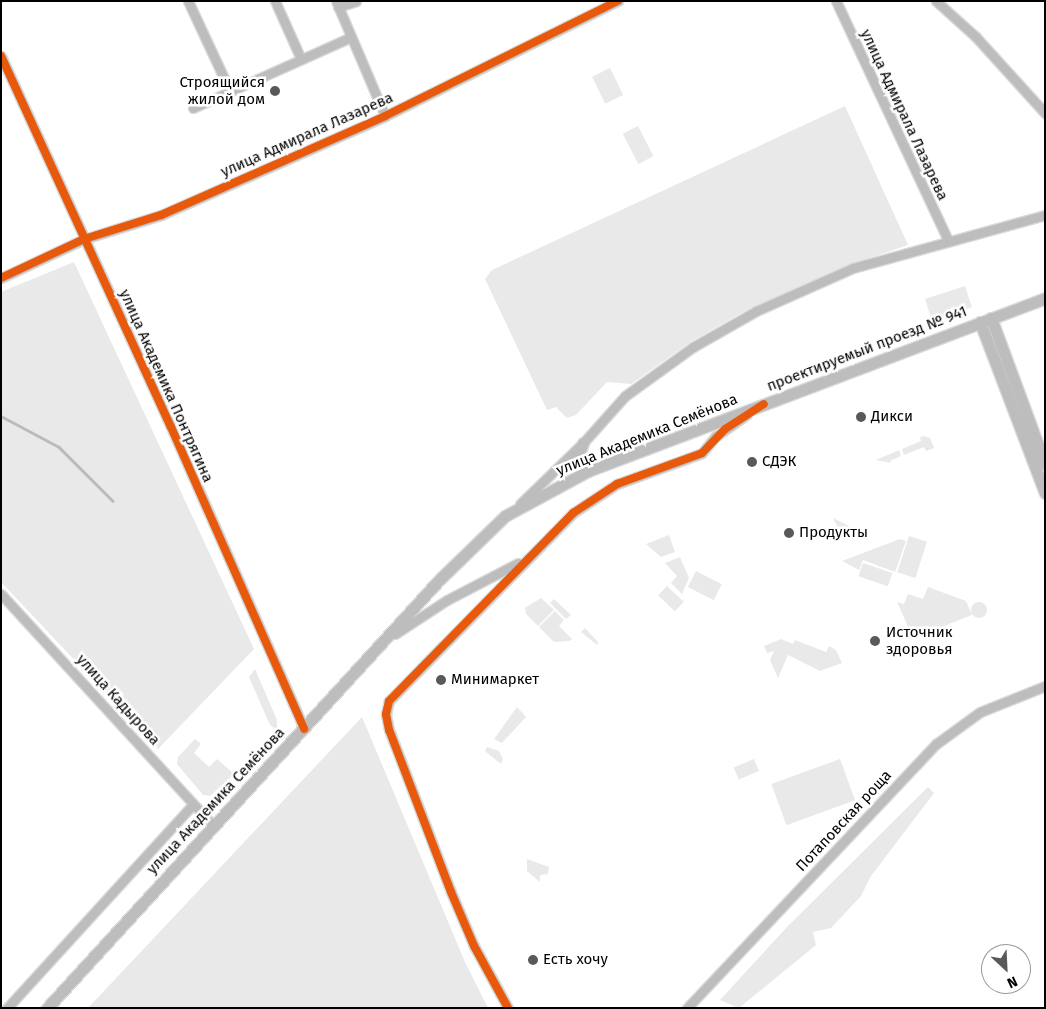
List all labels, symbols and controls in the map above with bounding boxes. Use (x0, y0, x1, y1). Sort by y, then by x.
street label: улица Адмирала Лазарева (856, 27, 952, 203)
place label: Строящийся жилой дом (179, 73, 265, 108)
marker: Строящийся жилой дом (269, 85, 281, 97)
street label: улица Адмирала Лазарева (218, 89, 396, 181)
street label: улица Академика Понтрягина (115, 287, 217, 485)
street label: проектируемый проезд № 941 (764, 302, 970, 396)
street label: улица Академика Семёнова (554, 390, 740, 480)
place label: Дикси (871, 408, 913, 426)
marker: Дикси (855, 411, 867, 423)
place label: СДЭК (762, 453, 796, 471)
marker: СДЭК (746, 456, 758, 468)
place label: Продукты (799, 524, 868, 542)
marker: Продукты (783, 527, 795, 539)
place label: Источник здоровья (886, 623, 953, 658)
marker: Источник здоровья (868, 634, 882, 648)
street label: улица Кадырова (72, 651, 164, 749)
place label: Минимаркет (451, 671, 539, 689)
marker: Минимаркет (435, 674, 447, 686)
street label: улица Академика Семёнова (143, 724, 289, 878)
street label: Потаповская роща (792, 767, 896, 875)
north arrow (981, 944, 1031, 994)
place label: Есть хочу (543, 951, 608, 969)
marker: Есть хочу (527, 954, 539, 966)
text: N (1004, 972, 1020, 992)

